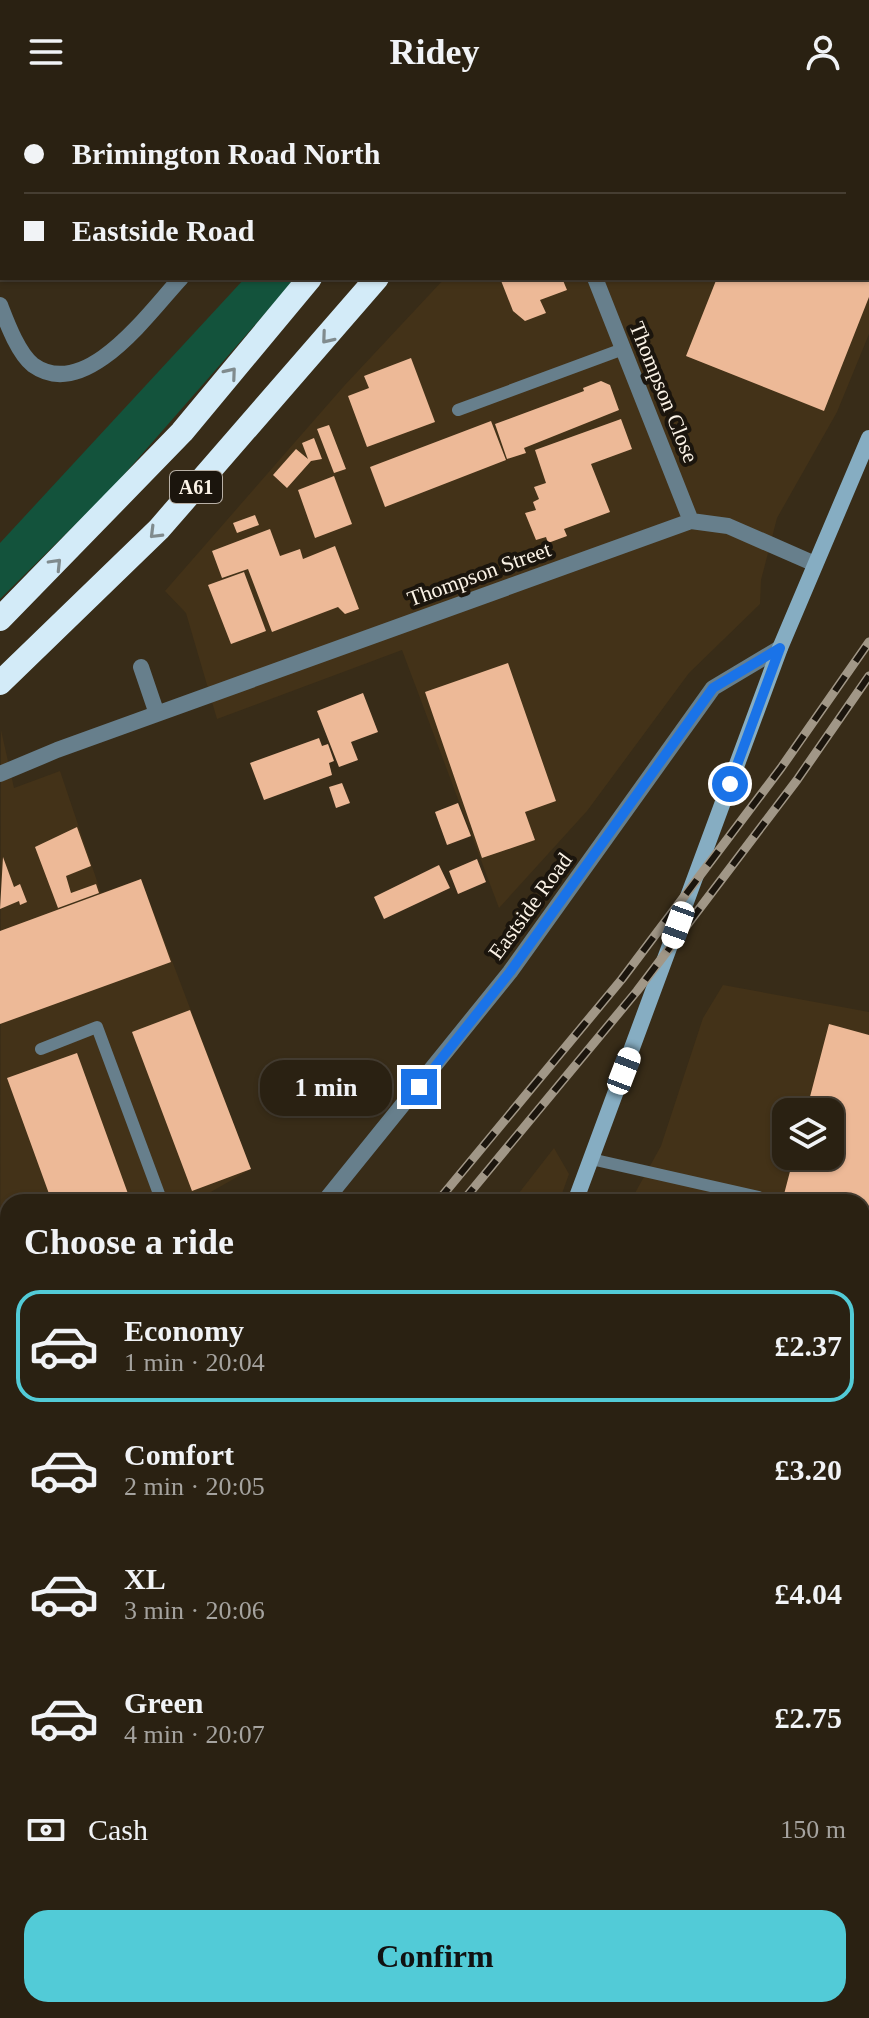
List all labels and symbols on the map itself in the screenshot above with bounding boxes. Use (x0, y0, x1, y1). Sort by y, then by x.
street label: Thompson Close (624, 318, 704, 466)
one-way arrow (322, 328, 337, 343)
one-way arrow (221, 367, 236, 382)
road number: A61 (170, 471, 222, 503)
one-way arrow (150, 524, 164, 538)
street label: Thompson Street (404, 536, 554, 612)
one-way arrow (46, 559, 61, 573)
route start (712, 766, 748, 802)
street label: Eastside Road (483, 848, 577, 964)
car (659, 898, 697, 952)
car (604, 1044, 644, 1098)
callout: 1 min (259, 1059, 391, 1115)
route end (401, 1069, 437, 1105)

